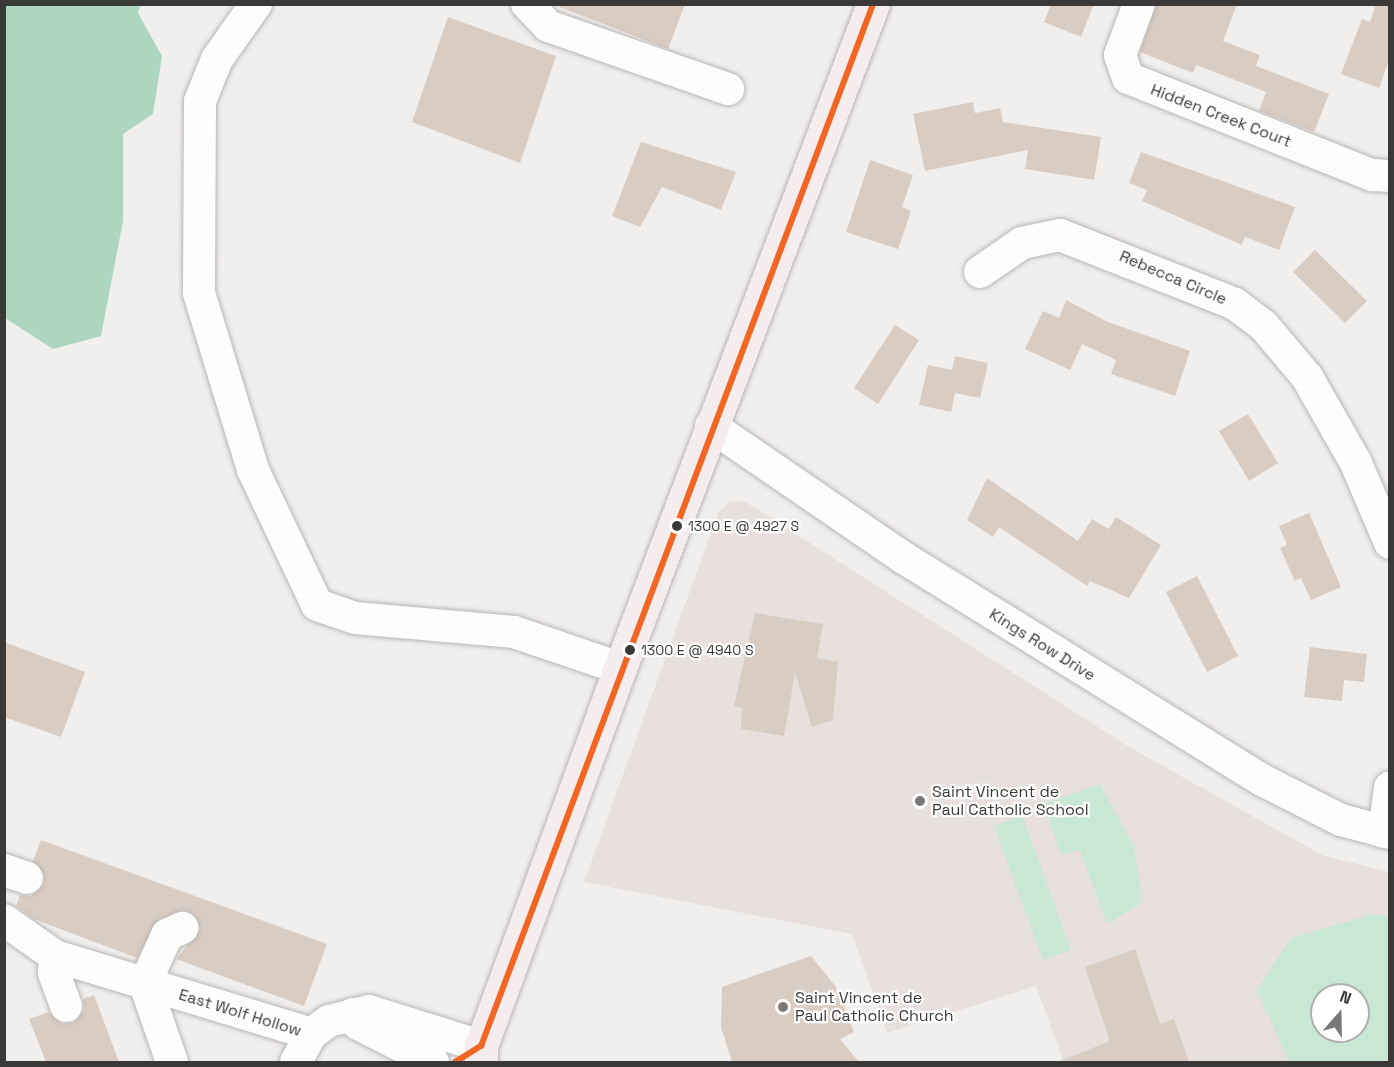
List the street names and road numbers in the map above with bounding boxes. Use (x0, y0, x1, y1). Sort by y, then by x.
street label: Hidden Creek Court (1148, 80, 1294, 152)
street label: Rebecca Circle (1116, 247, 1230, 309)
street label: Kings Row Drive (985, 605, 1099, 685)
street label: East Wolf Hollow (176, 985, 304, 1041)

